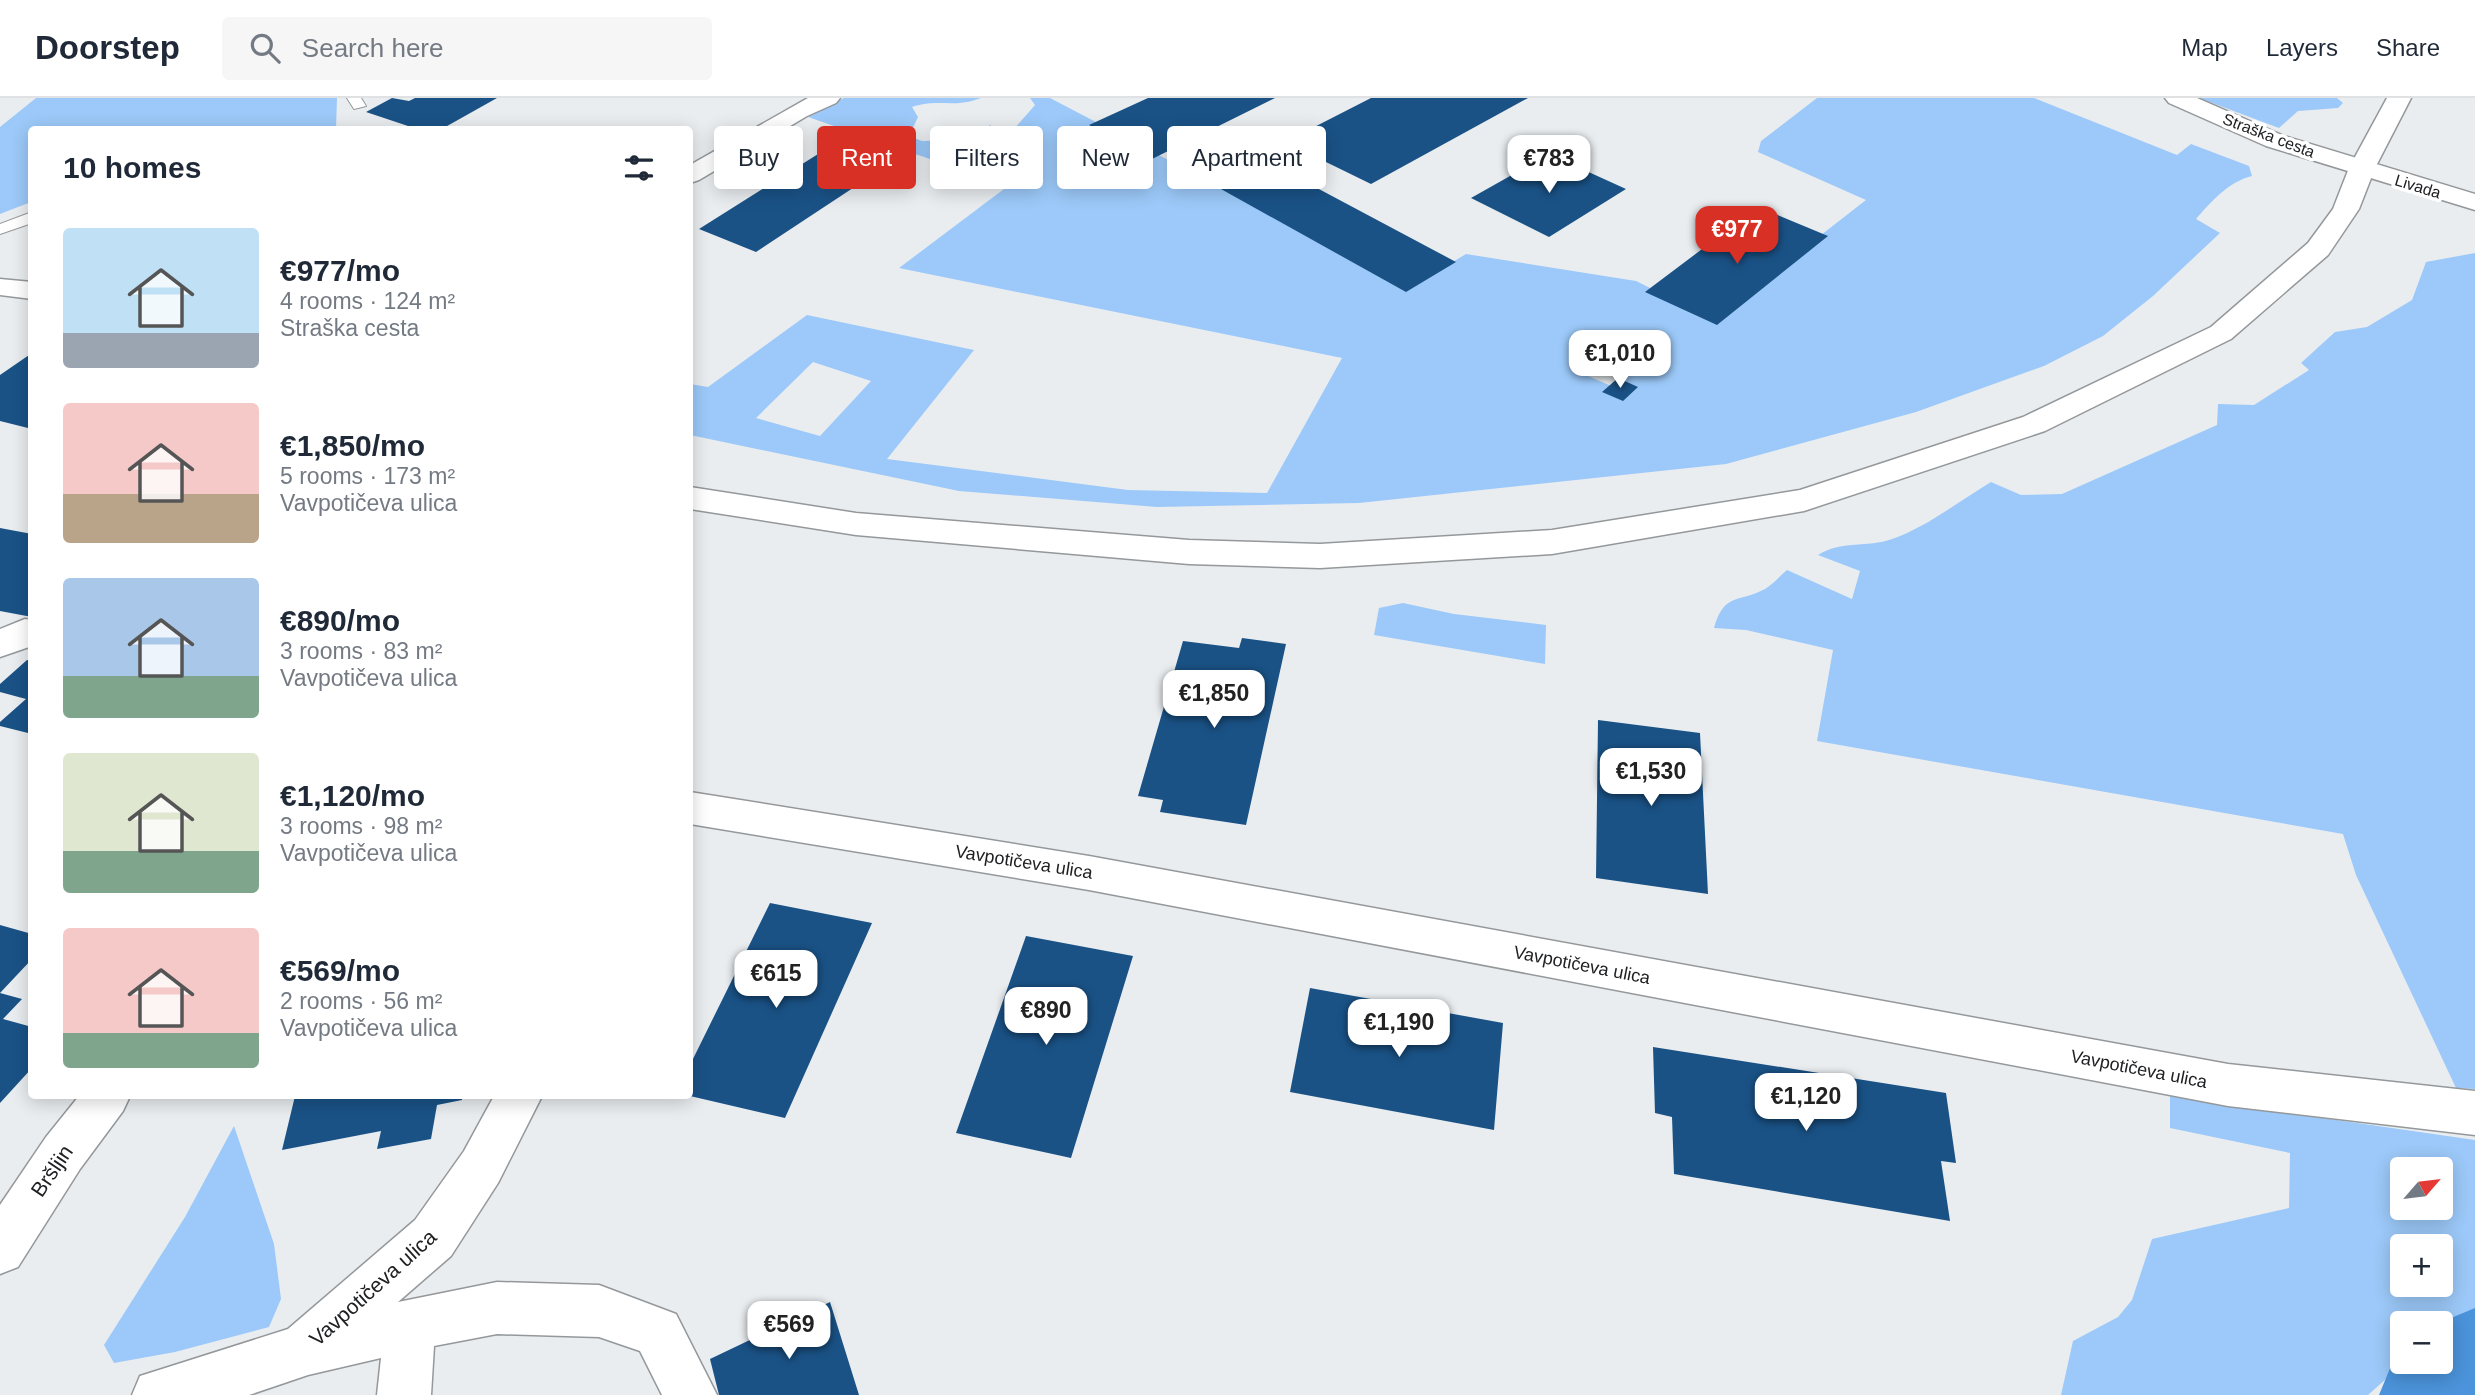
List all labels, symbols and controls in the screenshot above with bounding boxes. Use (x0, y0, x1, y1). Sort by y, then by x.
search box (222, 17, 712, 80)
text: Doorstep (35, 29, 180, 66)
icon: search (246, 29, 284, 67)
text: Search here (302, 33, 444, 63)
text: Map (2181, 34, 2228, 61)
text: Layers (2266, 34, 2338, 61)
text: Share (2376, 34, 2440, 61)
street label: Straška cesta (2221, 110, 2317, 161)
chip: Buy (714, 126, 803, 189)
chip: Rent (817, 126, 916, 189)
chip: Filters (930, 126, 1043, 189)
chip: New (1057, 126, 1153, 189)
chip: Apartment (1167, 126, 1326, 189)
pin: €783 (1508, 136, 1590, 195)
text: €783 (1523, 145, 1575, 171)
icon: filters (620, 149, 658, 187)
text: 10 homes (63, 151, 201, 184)
street label: Livada (2393, 171, 2443, 202)
pin: €977 (1696, 206, 1778, 266)
text: €977 (1711, 216, 1763, 242)
text: €977/mo (280, 254, 400, 287)
icon: home (119, 256, 203, 340)
text: 4 rooms · 124 m² (280, 288, 455, 314)
text: Straška cesta (280, 315, 419, 341)
pin: €1,010 (1563, 330, 1677, 390)
text: €1,010 (1585, 340, 1655, 366)
text: €1,850/mo (280, 429, 425, 462)
icon: home (119, 431, 203, 515)
text: 5 rooms · 173 m² (280, 463, 455, 489)
text: Vavpotičeva ulica (280, 490, 457, 516)
text: €890/mo (280, 604, 400, 637)
icon: home (119, 606, 203, 690)
text: 3 rooms · 83 m² (280, 638, 442, 664)
text: Vavpotičeva ulica (280, 665, 457, 691)
pin: €1,850 (1157, 670, 1271, 730)
text: €1,850 (1179, 680, 1249, 706)
pin: €1,530 (1594, 748, 1708, 808)
text: €1,530 (1616, 758, 1686, 784)
text: €1,120/mo (280, 779, 425, 812)
icon: home (119, 781, 203, 865)
text: 3 rooms · 98 m² (280, 813, 442, 839)
text: Vavpotičeva ulica (280, 840, 457, 866)
street label: Vavpotičeva ulica (954, 841, 1095, 883)
street label: Vavpotičeva ulica (1512, 942, 1653, 988)
pin: €615 (735, 950, 817, 1010)
text: €569/mo (280, 954, 400, 987)
icon: home (119, 956, 203, 1040)
text: €615 (750, 960, 802, 986)
text: 2 rooms · 56 m² (280, 988, 442, 1014)
pin: €890 (1005, 988, 1087, 1047)
text: €890 (1020, 997, 1072, 1023)
pin: €1,190 (1342, 1000, 1456, 1059)
text: €1,190 (1364, 1009, 1434, 1035)
text: Vavpotičeva ulica (280, 1015, 457, 1041)
street label: Vavpotičeva ulica (2069, 1046, 2210, 1092)
pin: €1,120 (1749, 1074, 1863, 1133)
text: €1,120 (1771, 1083, 1841, 1109)
street label: Bršljin (26, 1141, 77, 1201)
north arrow (2390, 1157, 2454, 1220)
map controls (2390, 1157, 2453, 1374)
street label: Vavpotičeva ulica (305, 1225, 441, 1350)
button: + (2390, 1234, 2453, 1297)
pin: €569 (748, 1302, 830, 1361)
text: €569 (763, 1311, 815, 1337)
button: − (2390, 1311, 2453, 1374)

